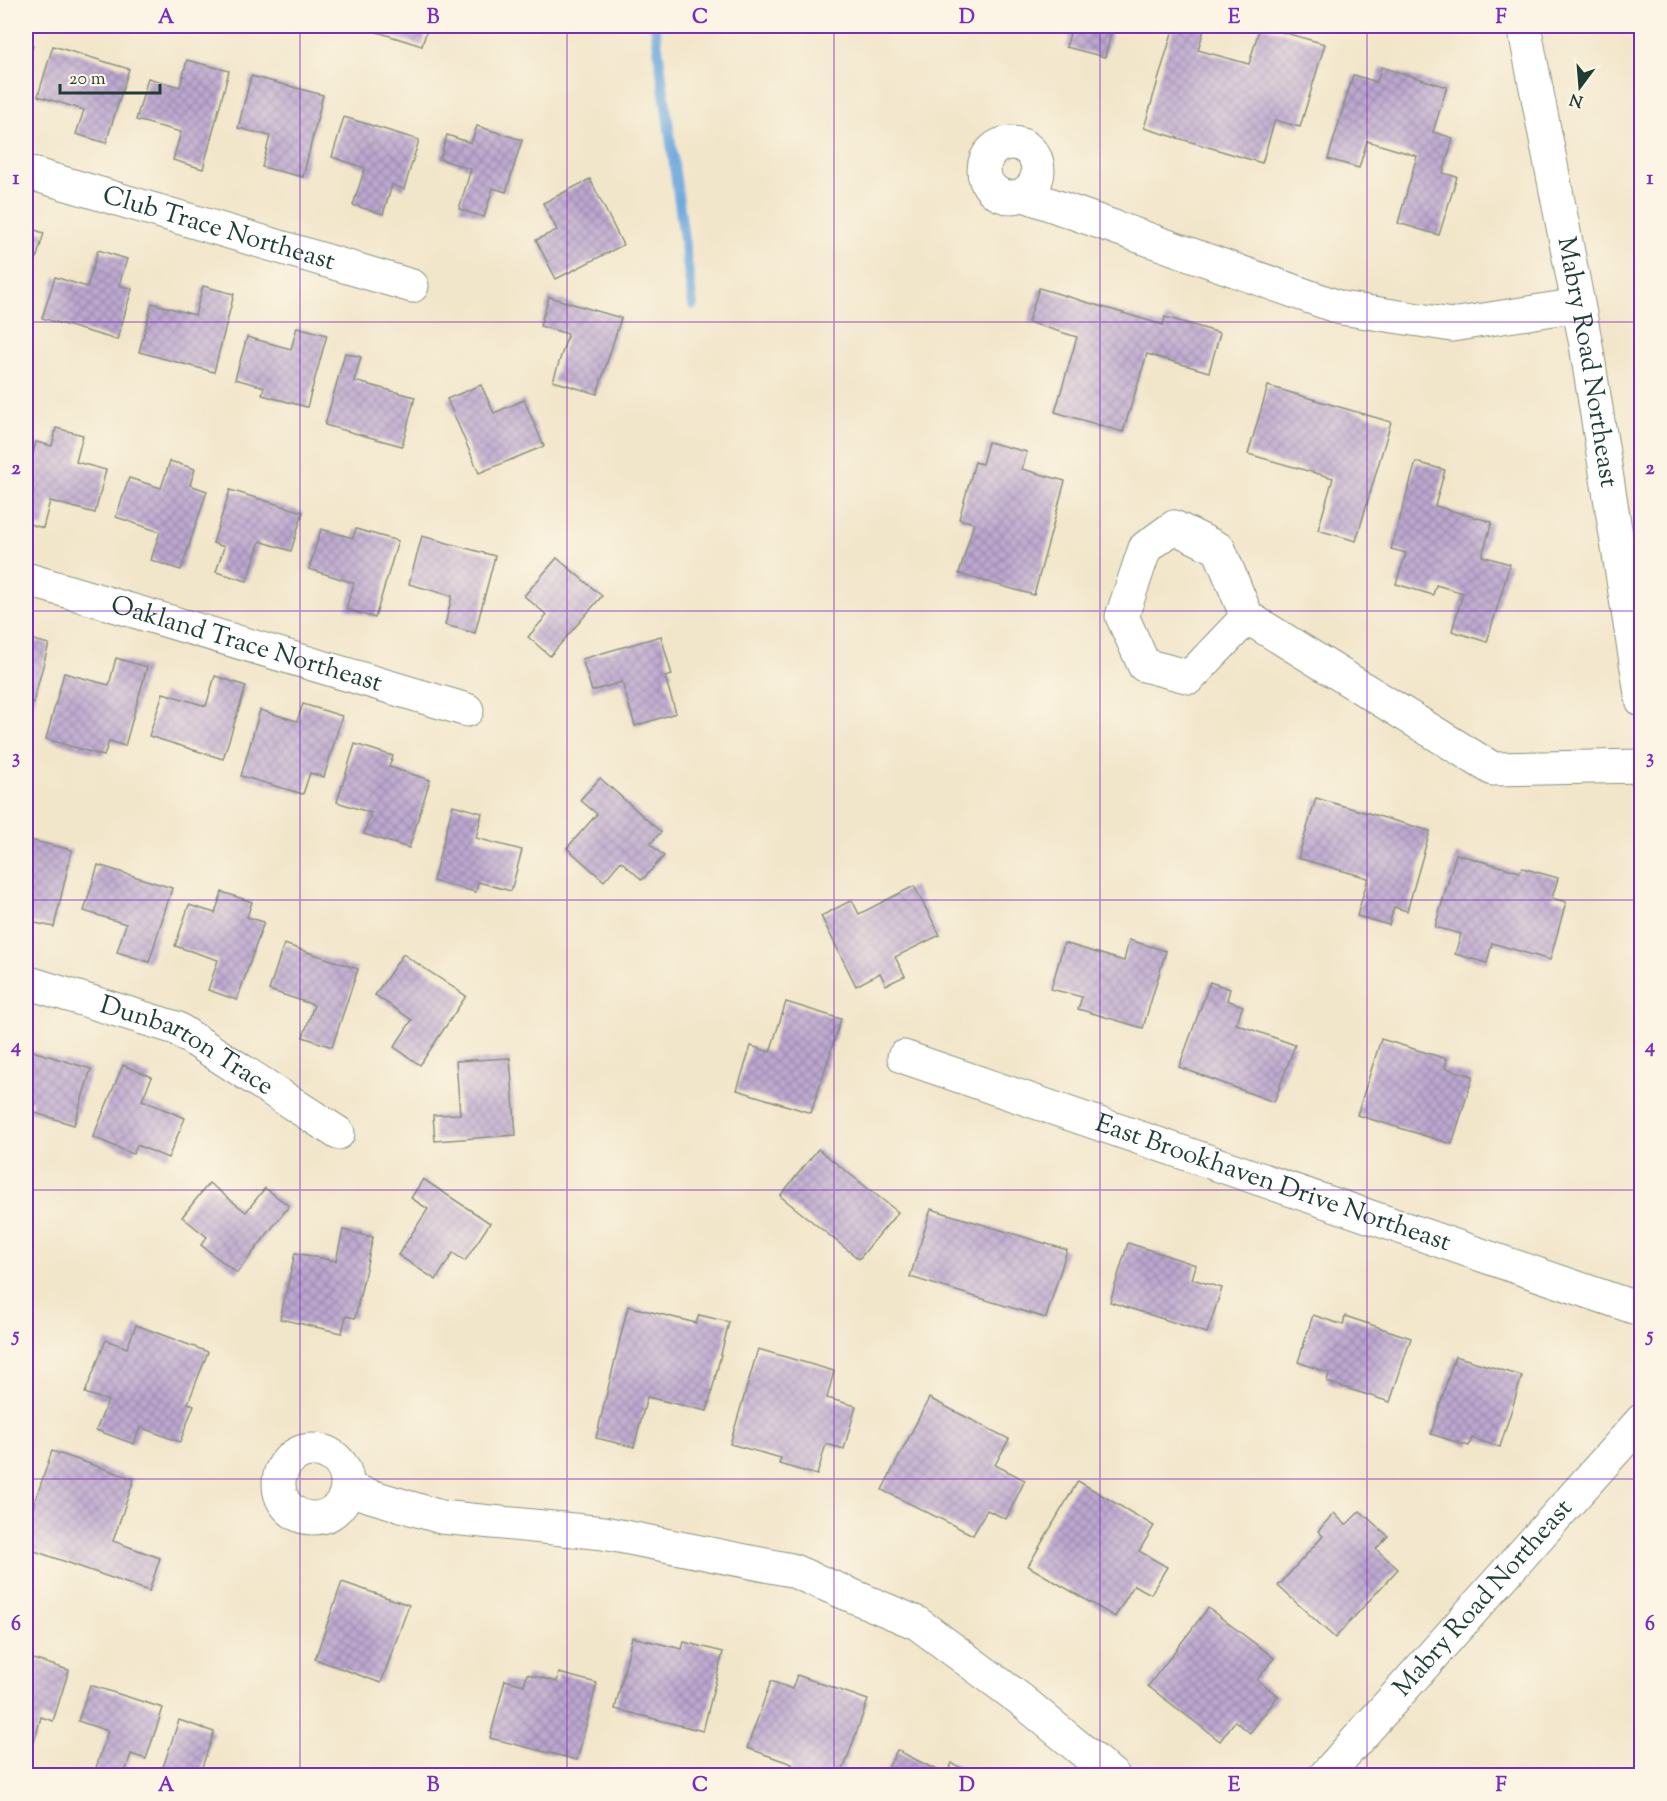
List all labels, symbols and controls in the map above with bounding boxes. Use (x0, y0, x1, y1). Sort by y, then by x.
text: A (158, 4, 175, 33)
text: B (427, 4, 440, 33)
text: C (692, 4, 708, 33)
text: D (959, 4, 975, 33)
text: E (1228, 4, 1241, 33)
text: F (1495, 4, 1507, 33)
scale bar (60, 57, 160, 95)
north arrow (1550, 57, 1610, 117)
text: 20 m (69, 67, 106, 93)
text: N (1567, 86, 1586, 112)
text: 1 (13, 165, 20, 194)
text: 1 (1647, 165, 1654, 194)
street label: Club Trace Northeast (98, 177, 340, 281)
street label: Mabry Road Northeast (1547, 234, 1627, 490)
text: 2 (11, 455, 21, 484)
text: 2 (1645, 455, 1655, 484)
street label: Oakland Trace Northeast (106, 587, 387, 702)
text: 3 (12, 744, 20, 773)
text: 3 (1646, 744, 1654, 773)
street label: Dunbarton Trace (95, 987, 281, 1105)
text: 4 (10, 1033, 21, 1062)
text: 4 (1644, 1033, 1655, 1062)
street label: East Brookhaven Drive Northeast (1090, 1105, 1456, 1262)
text: 5 (11, 1322, 20, 1351)
text: 5 (1645, 1322, 1654, 1351)
street label: Mabry Road Northeast (1385, 1491, 1582, 1705)
text: 6 (11, 1611, 21, 1640)
text: 6 (1645, 1611, 1655, 1640)
text: A (158, 1772, 175, 1801)
text: B (427, 1772, 440, 1801)
text: C (692, 1772, 708, 1801)
text: D (959, 1772, 975, 1801)
text: E (1228, 1772, 1241, 1801)
text: F (1495, 1772, 1507, 1801)

